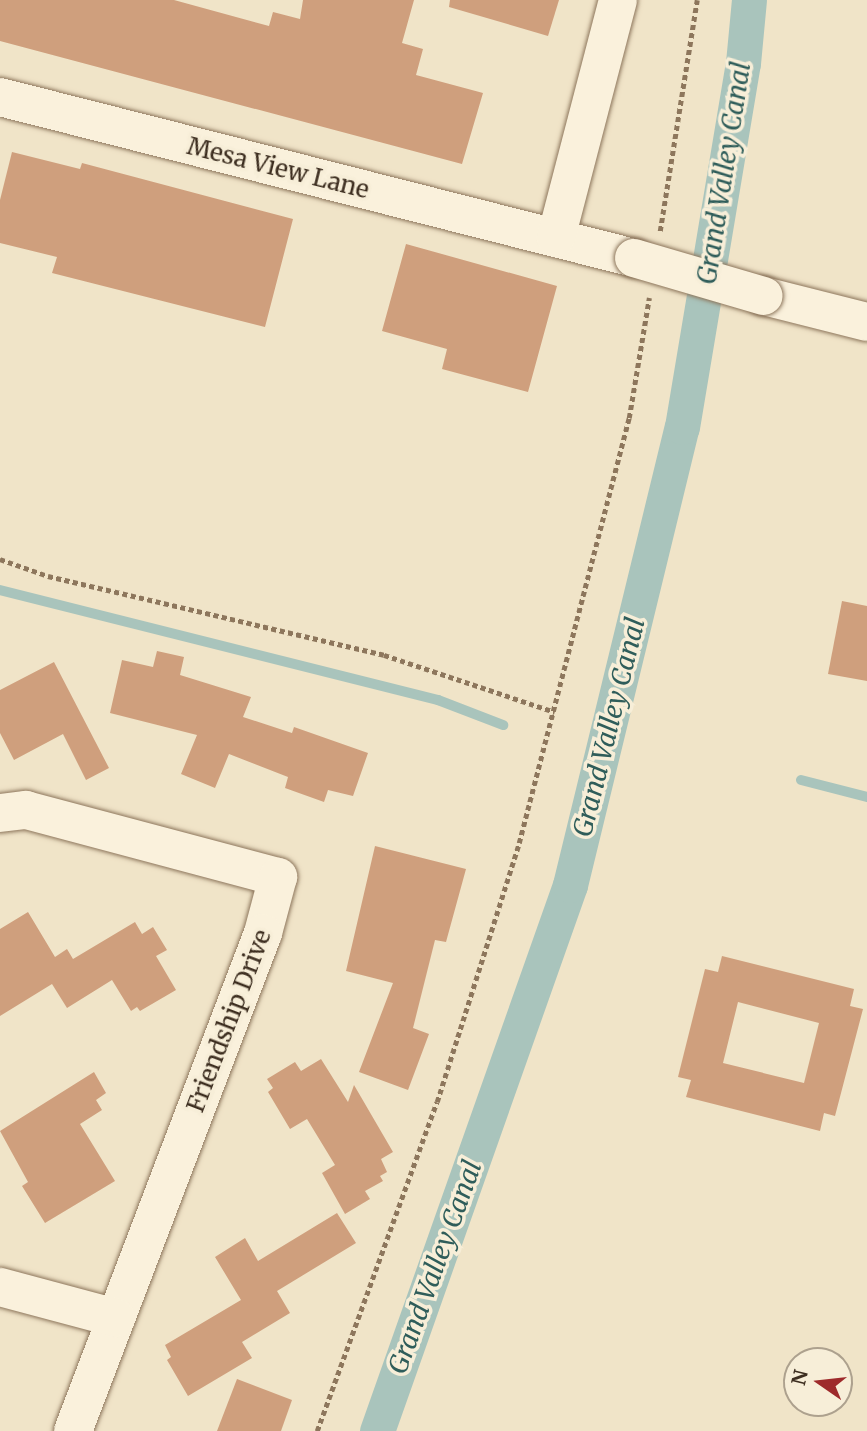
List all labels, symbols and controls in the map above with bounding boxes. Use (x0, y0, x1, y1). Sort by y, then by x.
water label: Grand Valley Canal (691, 60, 757, 286)
street label: Mesa View Lane (184, 132, 372, 204)
water label: Grand Valley Canal (567, 614, 651, 840)
street label: Friendship Drive (181, 926, 277, 1116)
water label: Grand Valley Canal (382, 1156, 488, 1378)
north arrow (783, 1347, 853, 1417)
text: N (786, 1367, 813, 1388)

